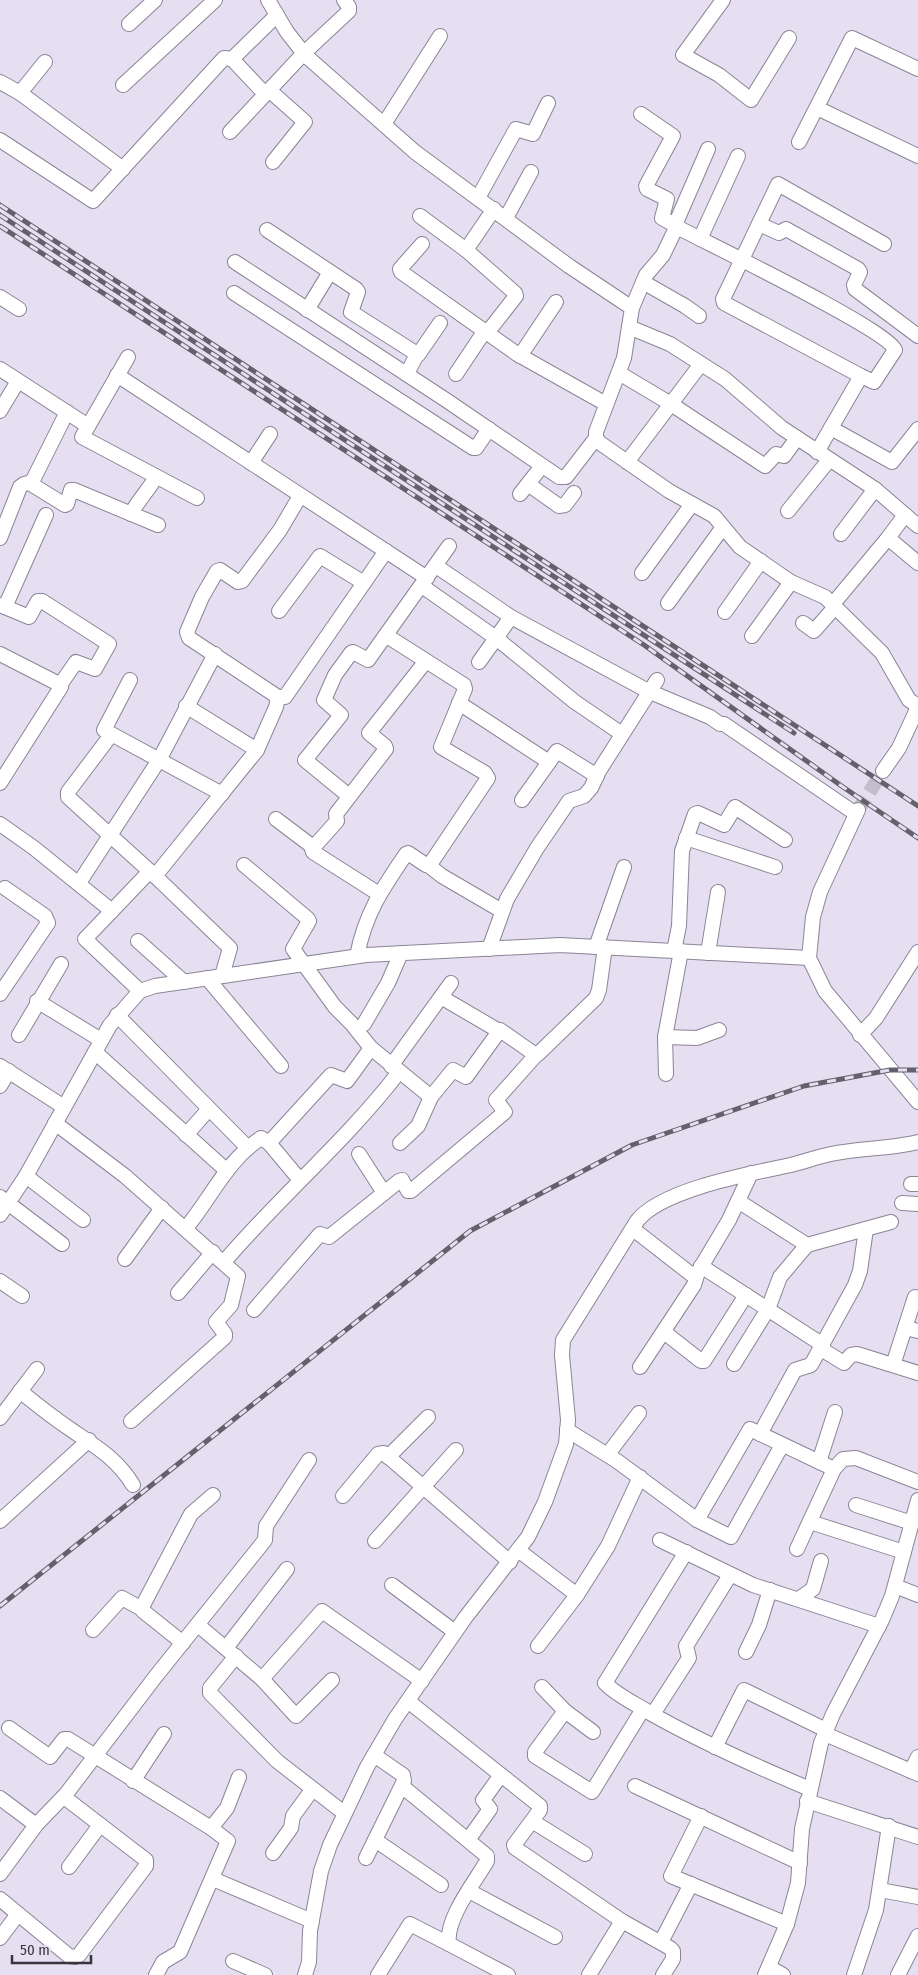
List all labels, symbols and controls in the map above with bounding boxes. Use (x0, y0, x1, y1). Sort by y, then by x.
scale bar (12, 1932, 91, 1964)
text: 50 m (20, 1941, 50, 1959)

